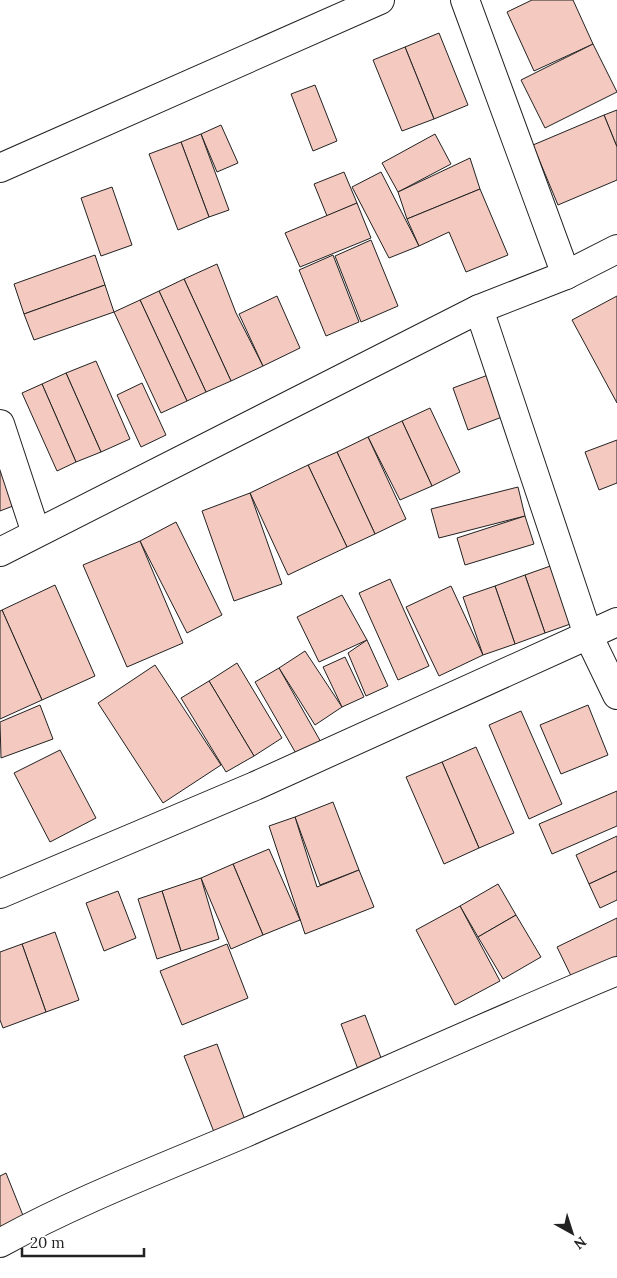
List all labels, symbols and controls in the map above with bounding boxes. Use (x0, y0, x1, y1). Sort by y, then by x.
north arrow (547, 1208, 597, 1258)
scale bar (22, 1226, 145, 1258)
text: 20 m (30, 1233, 65, 1252)
text: N (570, 1233, 590, 1254)

